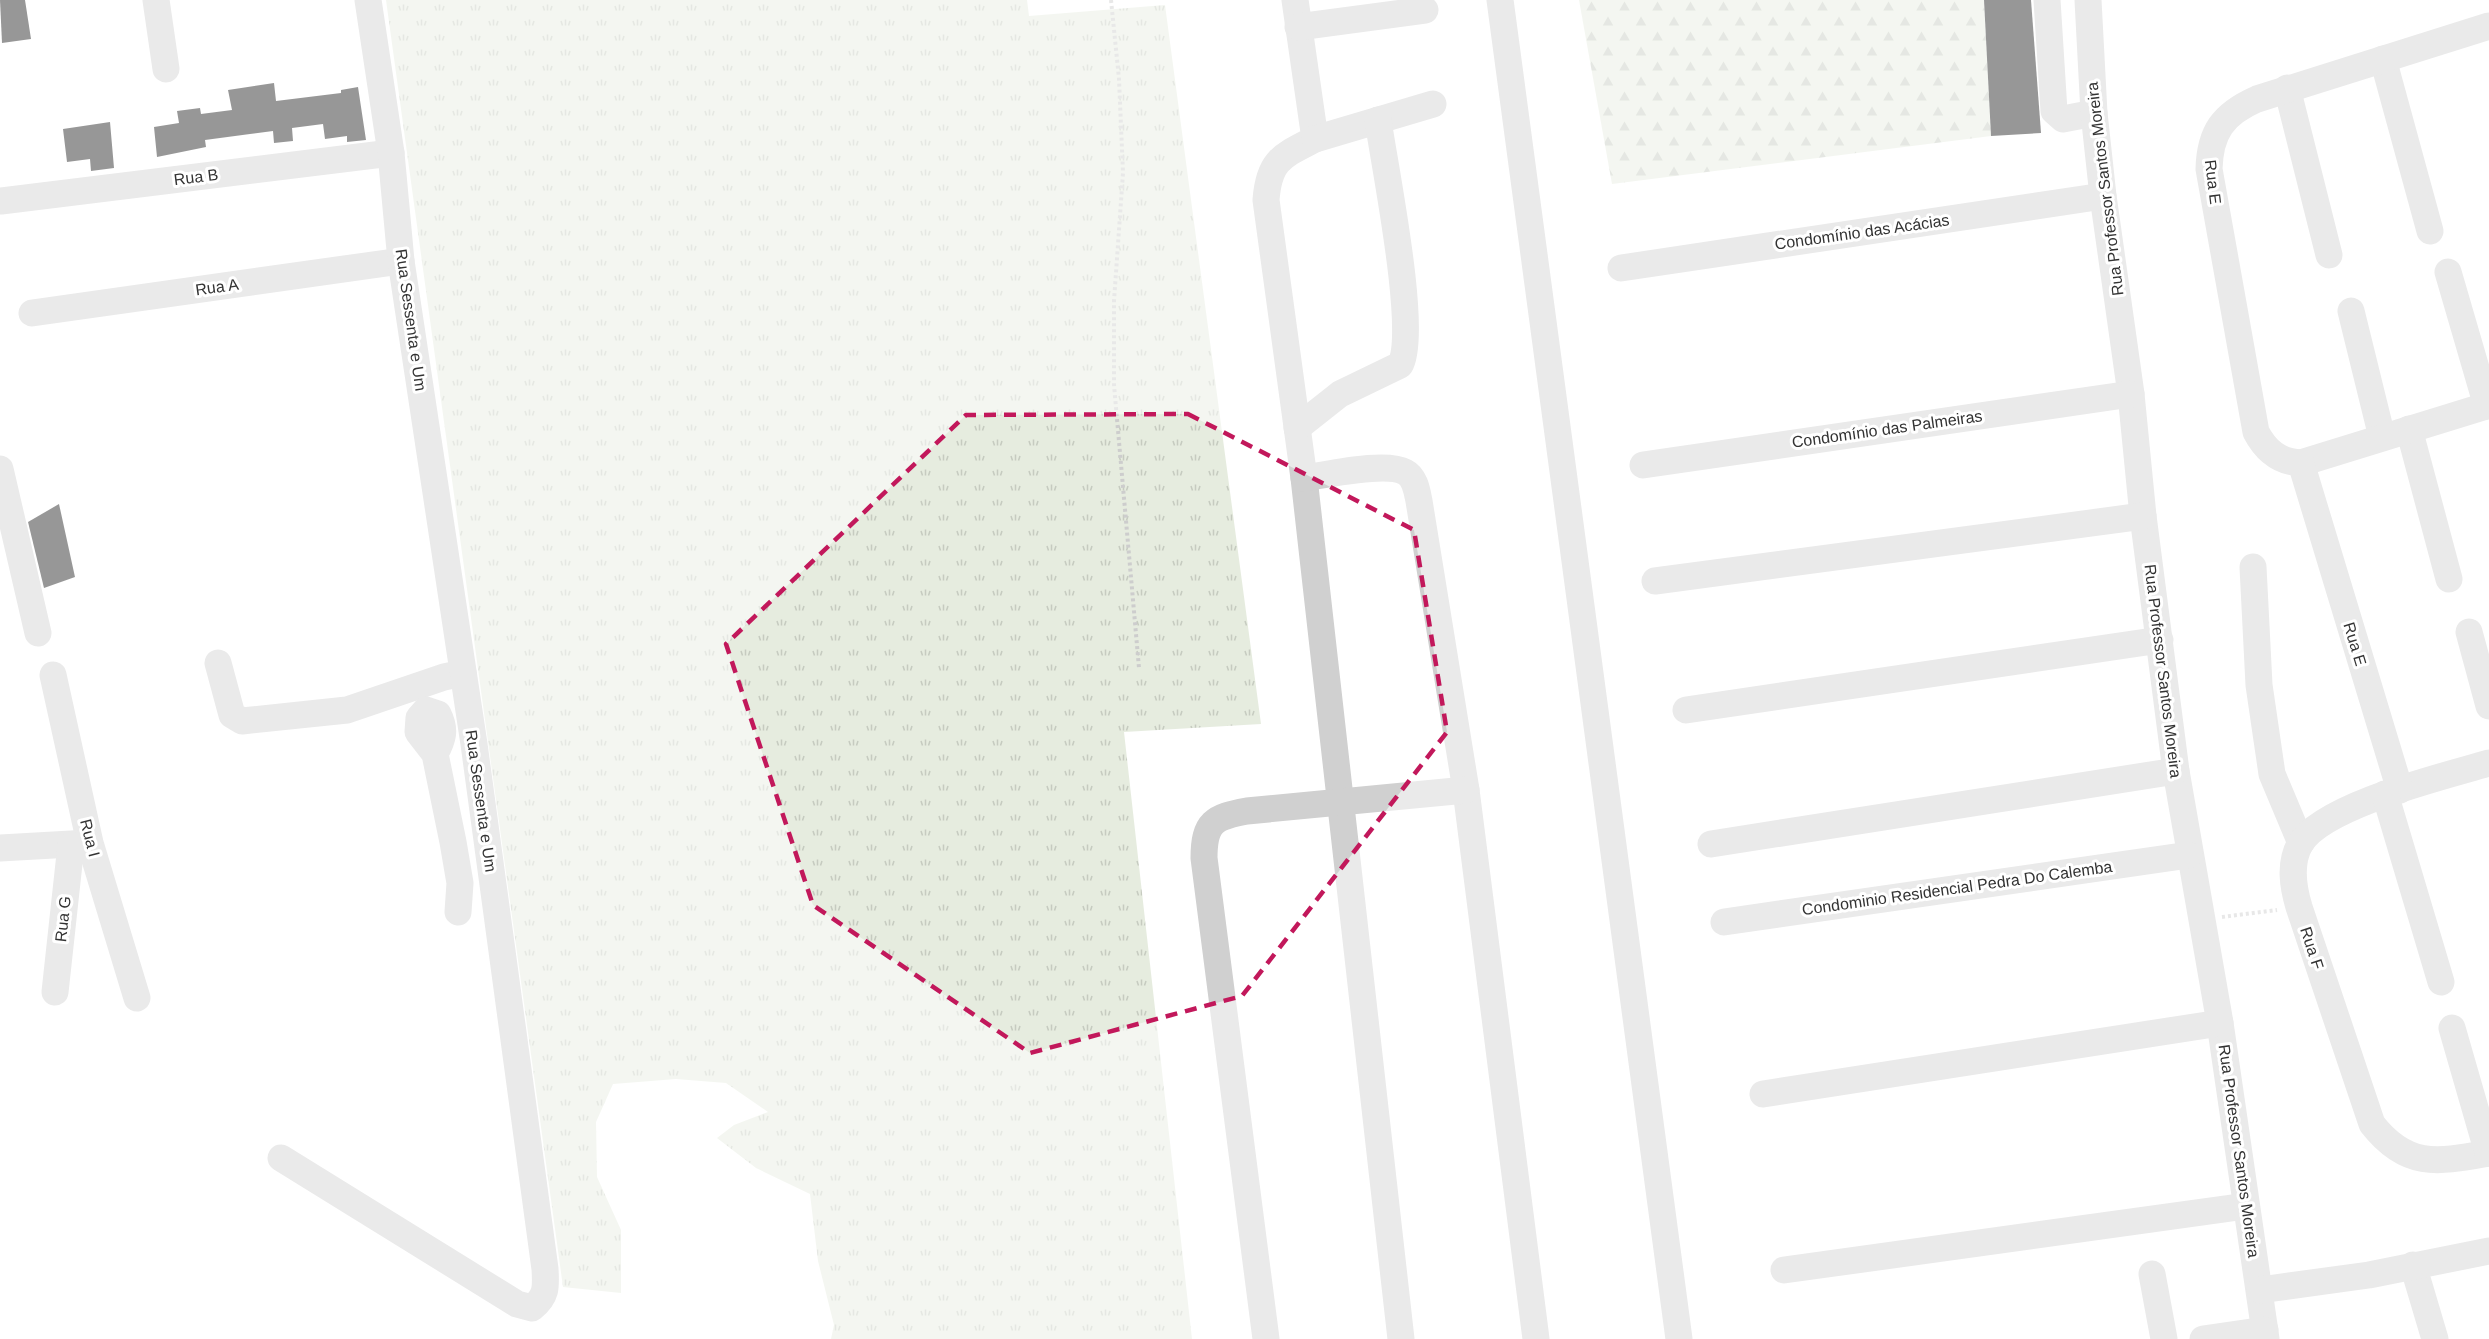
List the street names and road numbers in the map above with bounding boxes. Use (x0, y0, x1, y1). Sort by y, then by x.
street label: Rua Professor Santos Moreira (2083, 81, 2127, 297)
street label: Rua E (2202, 159, 2224, 205)
street label: Rua B (173, 166, 219, 188)
street label: Condomínio das Acácias (1774, 211, 1950, 253)
street label: Rua Sessenta e Um (393, 248, 429, 392)
street label: Rua A (194, 276, 240, 298)
street label: Condomínio das Palmeiras (1791, 407, 1983, 451)
street label: Rua Professor Santos Moreira (2141, 563, 2185, 779)
street label: Rua E (2340, 620, 2370, 668)
street label: Rua Sessenta e Um (463, 729, 499, 873)
street label: Rua I (77, 817, 103, 859)
street label: Condominio Residencial Pedra Do Calemba (1801, 858, 2113, 918)
street label: Rua G (52, 895, 74, 943)
street label: Rua F (2297, 925, 2327, 972)
street label: Rua Professor Santos Moreira (2216, 1043, 2262, 1259)

